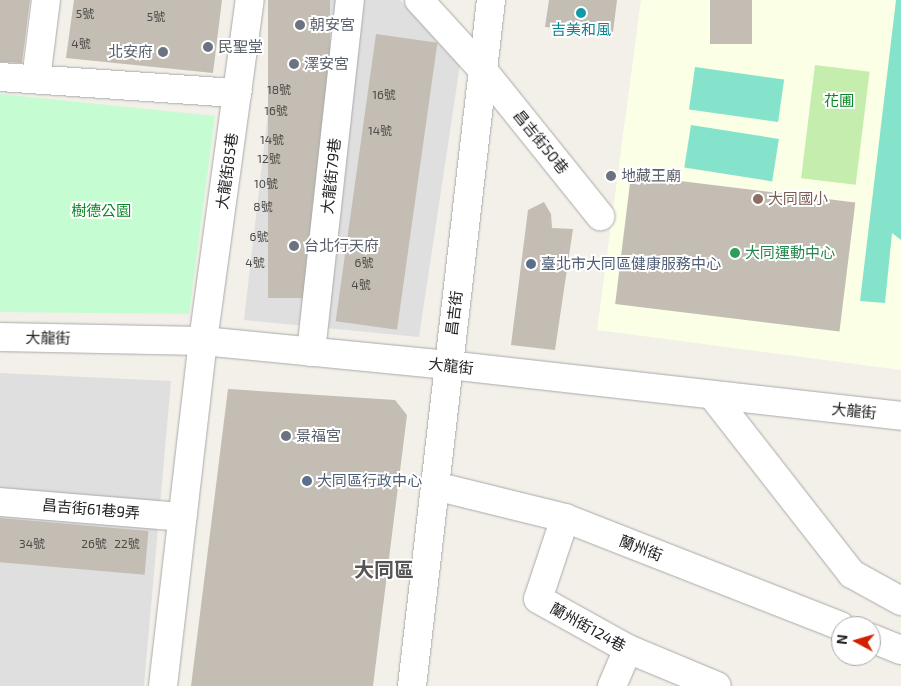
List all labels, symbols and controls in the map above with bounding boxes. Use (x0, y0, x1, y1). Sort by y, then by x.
house number: 5號 (76, 7, 94, 21)
marker: 吉美和風 (575, 7, 587, 19)
house number: 5號 (147, 10, 165, 24)
place label: 朝安宮 (310, 16, 355, 34)
marker: 朝安宮 (294, 19, 306, 31)
place label: 吉美和風 (551, 21, 611, 39)
house number: 4號 (71, 37, 91, 51)
place label: 民聖堂 (218, 38, 263, 56)
marker: 民聖堂 (202, 41, 214, 53)
place label: 北安府 (108, 43, 153, 61)
marker: 北安府 (157, 46, 169, 58)
place label: 澤安宮 (304, 55, 349, 73)
marker: 澤安宮 (288, 58, 300, 70)
house number: 18號 (267, 83, 291, 97)
house number: 16號 (372, 88, 396, 102)
park label: 花圃 (824, 92, 854, 110)
house number: 16號 (264, 104, 288, 118)
street label: 昌吉街50巷 (510, 106, 572, 178)
house number: 14號 (368, 124, 392, 138)
street label: 大龍街85巷 (213, 132, 241, 210)
house number: 14號 (260, 133, 284, 147)
street label: 大龍街79巷 (318, 137, 344, 215)
house number: 12號 (257, 152, 281, 166)
place label: 地藏王廟 (621, 167, 681, 185)
marker: 地藏王廟 (605, 170, 617, 182)
house number: 10號 (254, 177, 278, 191)
place label: 大同國小 (768, 190, 828, 208)
marker: 大同國小 (752, 193, 764, 205)
house number: 8號 (253, 200, 273, 214)
park label: 樹德公園 (71, 202, 131, 220)
house number: 6號 (250, 230, 268, 244)
place label: 台北行天府 (304, 237, 379, 255)
marker: 台北行天府 (288, 240, 300, 252)
place label: 大同運動中心 (745, 244, 835, 262)
marker: 大同運動中心 (729, 247, 741, 259)
place label: 臺北市大同區健康服務中心 (541, 255, 721, 273)
house number: 4號 (245, 256, 265, 270)
house number: 6號 (355, 256, 373, 270)
marker: 臺北市大同區健康服務中心 (525, 258, 537, 270)
house number: 4號 (351, 278, 371, 292)
street label: 昌吉街 (442, 290, 466, 336)
street label: 大龍街 (25, 329, 71, 347)
street label: 大龍街 (428, 355, 474, 377)
street label: 大龍街 (831, 400, 877, 422)
place label: 景福宮 (296, 427, 341, 445)
marker: 景福宮 (280, 430, 292, 442)
place label: 大同區行政中心 (317, 472, 422, 490)
marker: 大同區行政中心 (301, 475, 313, 487)
street label: 昌吉街61巷9弄 (41, 496, 141, 522)
street label: 蘭州街 (617, 532, 665, 564)
house number: 34號 (19, 537, 45, 551)
house number: 26號 (81, 537, 107, 551)
house number: 22號 (114, 537, 140, 551)
district label: 大同區 (354, 557, 414, 581)
street label: 蘭州街124巷 (547, 599, 629, 655)
north arrow (831, 616, 881, 666)
text: N (833, 634, 851, 645)

